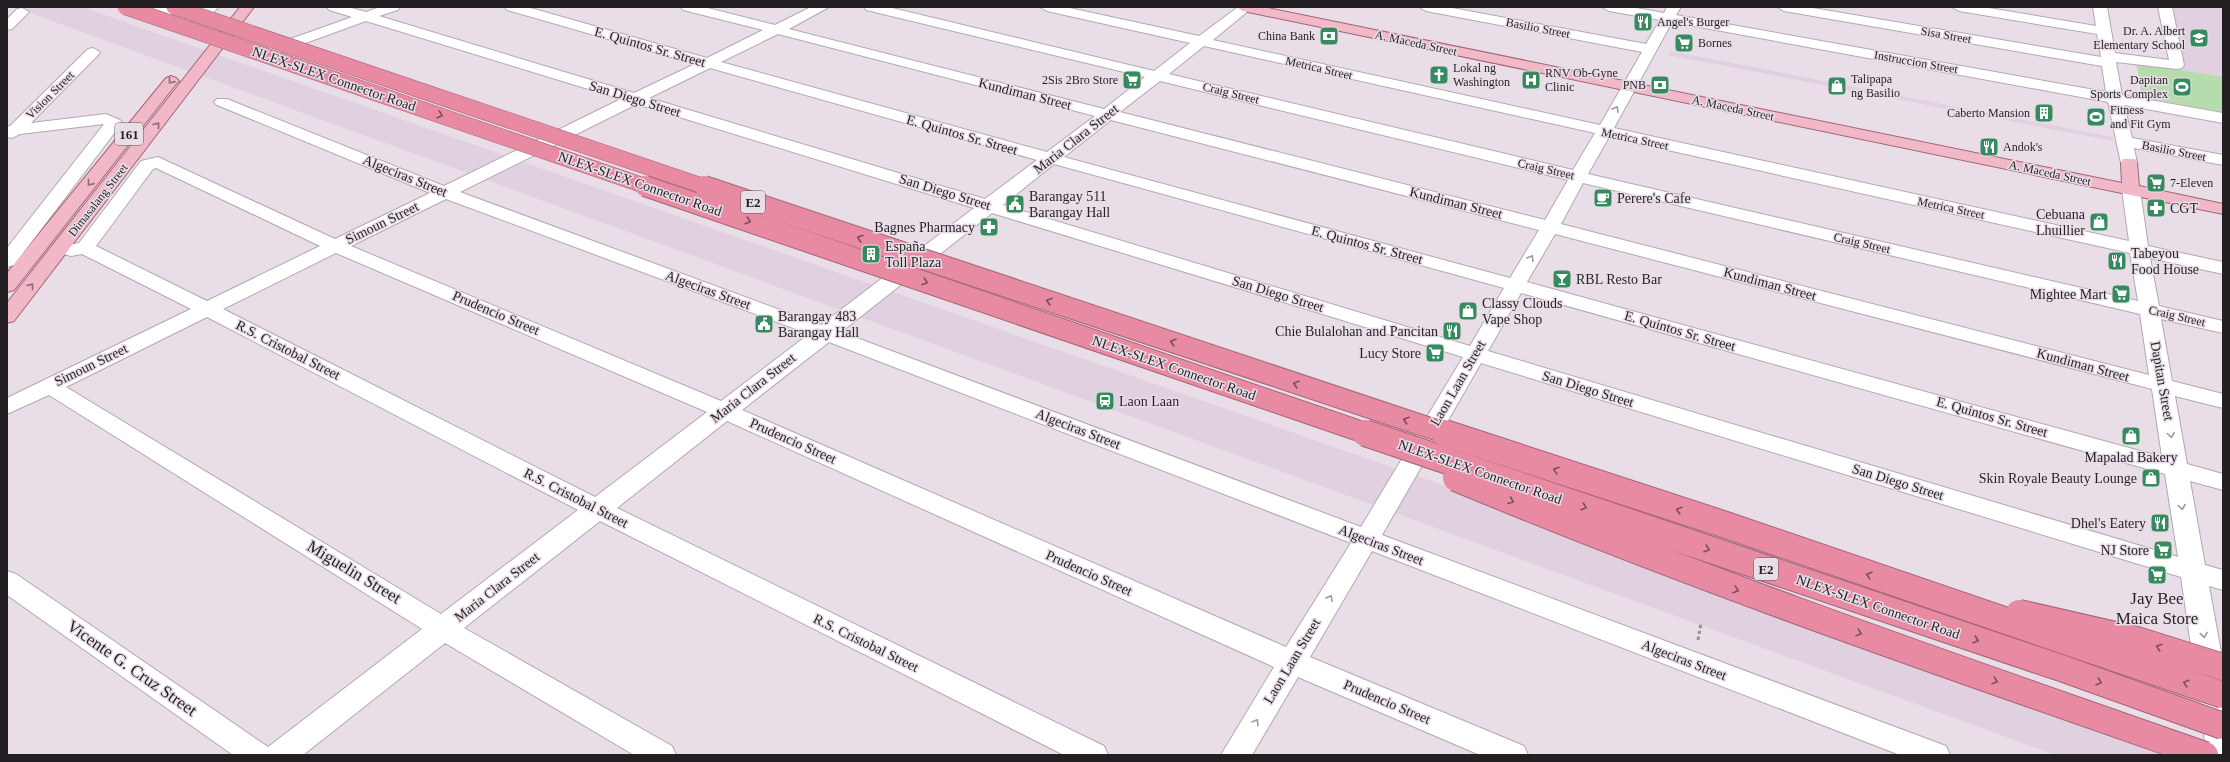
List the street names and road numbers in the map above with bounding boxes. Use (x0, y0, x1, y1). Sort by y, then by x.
street label: Basilio Street (1505, 15, 1572, 41)
street label: E. Quintos Sr. Street (593, 24, 707, 70)
street label: Sisa Street (1920, 24, 1973, 46)
street label: A. Maceda Street (1374, 27, 1459, 59)
street label: NLEX-SLEX Connector Road (250, 44, 418, 114)
street label: Instruccion Street (1873, 48, 1960, 76)
street label: Metrica Street (1284, 53, 1354, 83)
street label: Vision Street (23, 68, 77, 122)
street label: Kundiman Street (977, 75, 1073, 113)
street label: San Diego Street (587, 78, 683, 120)
street label: Craig Street (1201, 79, 1261, 107)
street label: A. Maceda Street (1691, 92, 1776, 124)
street label: Maria Clara Street (1031, 101, 1121, 177)
street label: E. Quintos Sr. Street (905, 112, 1019, 158)
road number: 161 (115, 123, 143, 145)
street label: Metrica Street (1600, 125, 1671, 153)
street label: Basilio Street (2141, 138, 2208, 164)
street label: NLEX-SLEX Connector Road (556, 149, 724, 219)
street label: Algeciras Street (361, 152, 450, 200)
street label: Craig Street (1516, 156, 1576, 182)
street label: A. Maceda Street (2008, 157, 2093, 189)
street label: Dimasalang Street (65, 160, 131, 239)
street label: San Diego Street (897, 171, 993, 213)
street label: Kundiman Street (1408, 184, 1504, 222)
road number: E2 (741, 191, 765, 213)
street label: Metrica Street (1916, 194, 1987, 222)
street label: Simoun Street (343, 199, 421, 247)
street label: E. Quintos Sr. Street (1310, 223, 1424, 267)
street label: Craig Street (1832, 230, 1892, 256)
street label: Kundiman Street (1722, 264, 1818, 304)
street label: Algeciras Street (663, 268, 753, 312)
street label: San Diego Street (1230, 273, 1326, 315)
street label: Prudencio Street (450, 288, 542, 338)
street label: Craig Street (2147, 303, 2207, 329)
street label: E. Quintos Sr. Street (1623, 308, 1737, 354)
street label: R.S. Cristobal Street (233, 317, 343, 383)
street label: NLEX-SLEX Connector Road (1090, 333, 1258, 403)
street label: Laon Laan Street (1427, 337, 1489, 428)
street label: Dapitan Street (2148, 340, 2176, 422)
street label: Simoun Street (52, 341, 130, 389)
street label: Kundiman Street (2035, 345, 2131, 385)
street label: Maria Clara Street (708, 350, 798, 426)
street label: San Diego Street (1540, 368, 1636, 410)
street label: E. Quintos Sr. Street (1935, 394, 2049, 440)
street label: Algeciras Street (1033, 406, 1123, 452)
street label: Prudencio Street (748, 415, 839, 467)
street label: NLEX-SLEX Connector Road (1396, 437, 1564, 507)
street label: San Diego Street (1850, 461, 1946, 503)
street label: R.S. Cristobal Street (521, 465, 631, 531)
street label: Algeciras Street (1336, 522, 1426, 568)
street label: Miguelin Street (304, 536, 405, 608)
street label: Prudencio Street (1044, 547, 1135, 599)
street label: Maria Clara Street (452, 549, 542, 625)
road number: E2 (1754, 558, 1778, 580)
street label: NLEX-SLEX Connector Road (1794, 572, 1962, 642)
street label: R.S. Cristobal Street (811, 611, 921, 675)
street label: Vicente G. Cruz Street (64, 616, 201, 720)
street label: Laon Laan Street (1261, 616, 1323, 706)
street label: Algeciras Street (1639, 637, 1729, 683)
street label: Prudencio Street (1341, 677, 1433, 727)

